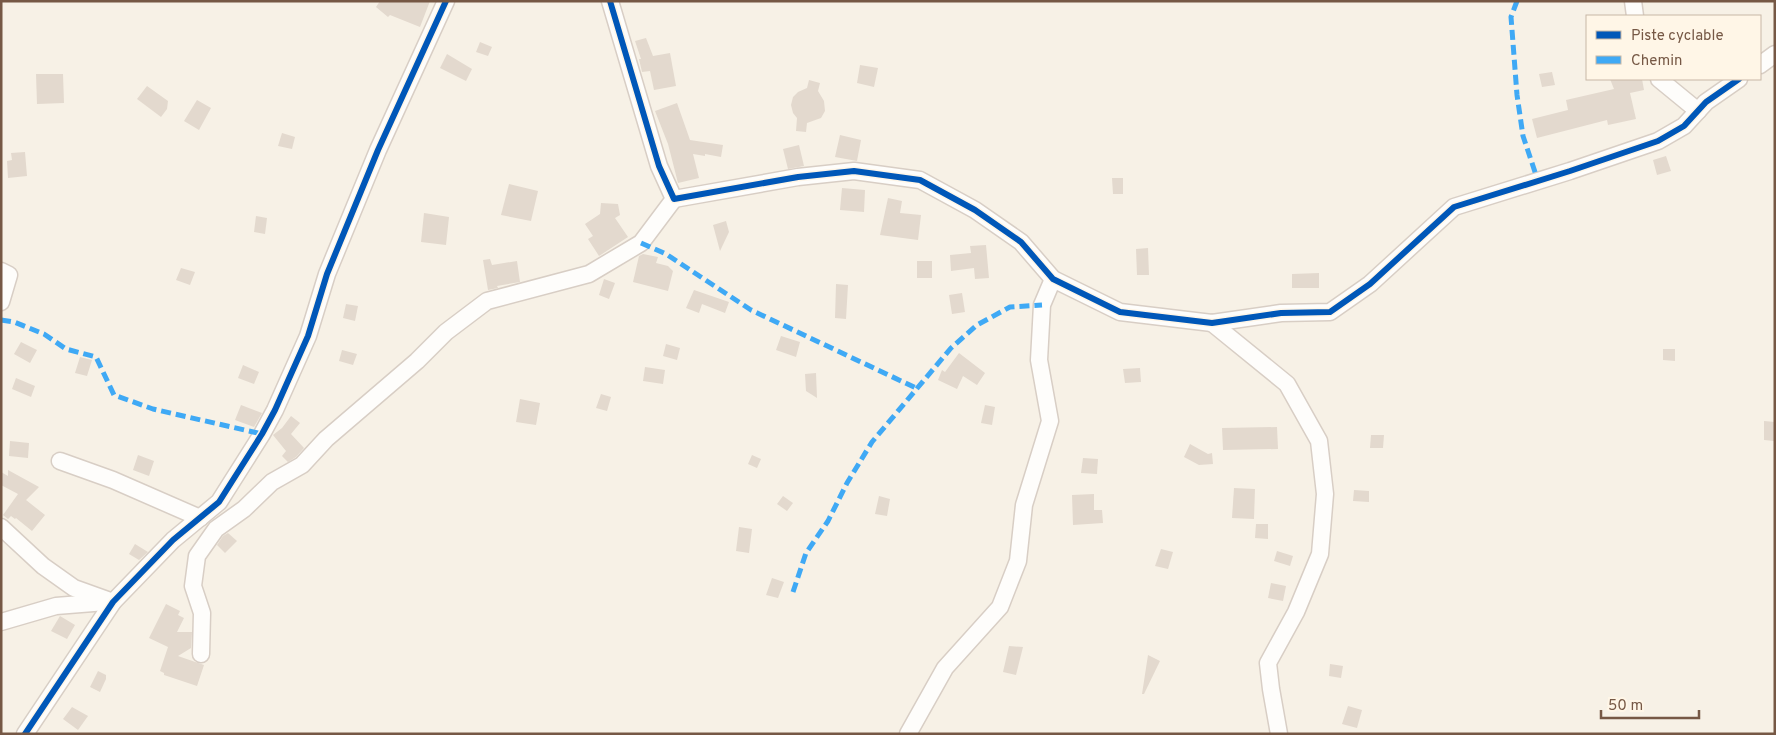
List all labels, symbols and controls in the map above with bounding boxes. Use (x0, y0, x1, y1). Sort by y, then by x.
legend (1586, 15, 1761, 80)
text: Piste cyclable (1631, 27, 1724, 46)
text: Chemin (1631, 52, 1683, 71)
scale bar (1601, 688, 1698, 720)
text: 50 m (1608, 697, 1643, 716)

